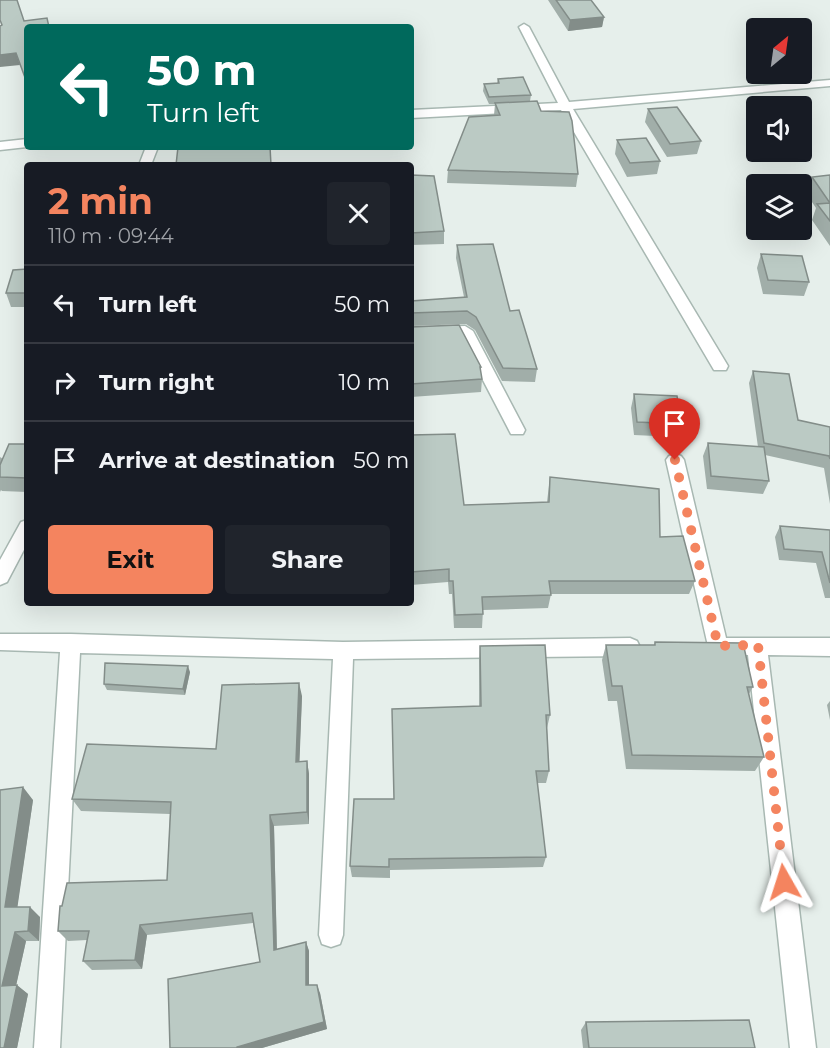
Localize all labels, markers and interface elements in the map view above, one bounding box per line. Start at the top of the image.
north arrow [746,18,812,84]
map controls [746,18,812,240]
text: 50 m [147,44,256,96]
icon: left [48,48,126,126]
text: Turn left [147,96,260,129]
button: sound [746,96,812,162]
button: layers [746,174,812,240]
text: 2 min [48,179,153,223]
button: close [327,182,390,245]
text: 110 m · 09:44 [48,224,174,248]
icon: left [48,288,81,321]
text: Turn left [99,291,197,318]
text: 50 m [334,291,390,318]
icon: right [48,366,81,399]
text: Turn right [99,369,214,396]
text: 10 m [338,369,390,396]
pin [649,398,700,460]
icon: arrive [658,407,691,440]
icon: arrive [48,444,81,477]
text: Arrive at destination [99,447,335,474]
text: 50 m [353,447,409,474]
button: Exit [48,525,213,594]
button: Share [225,525,390,594]
position arrow [752,850,816,914]

